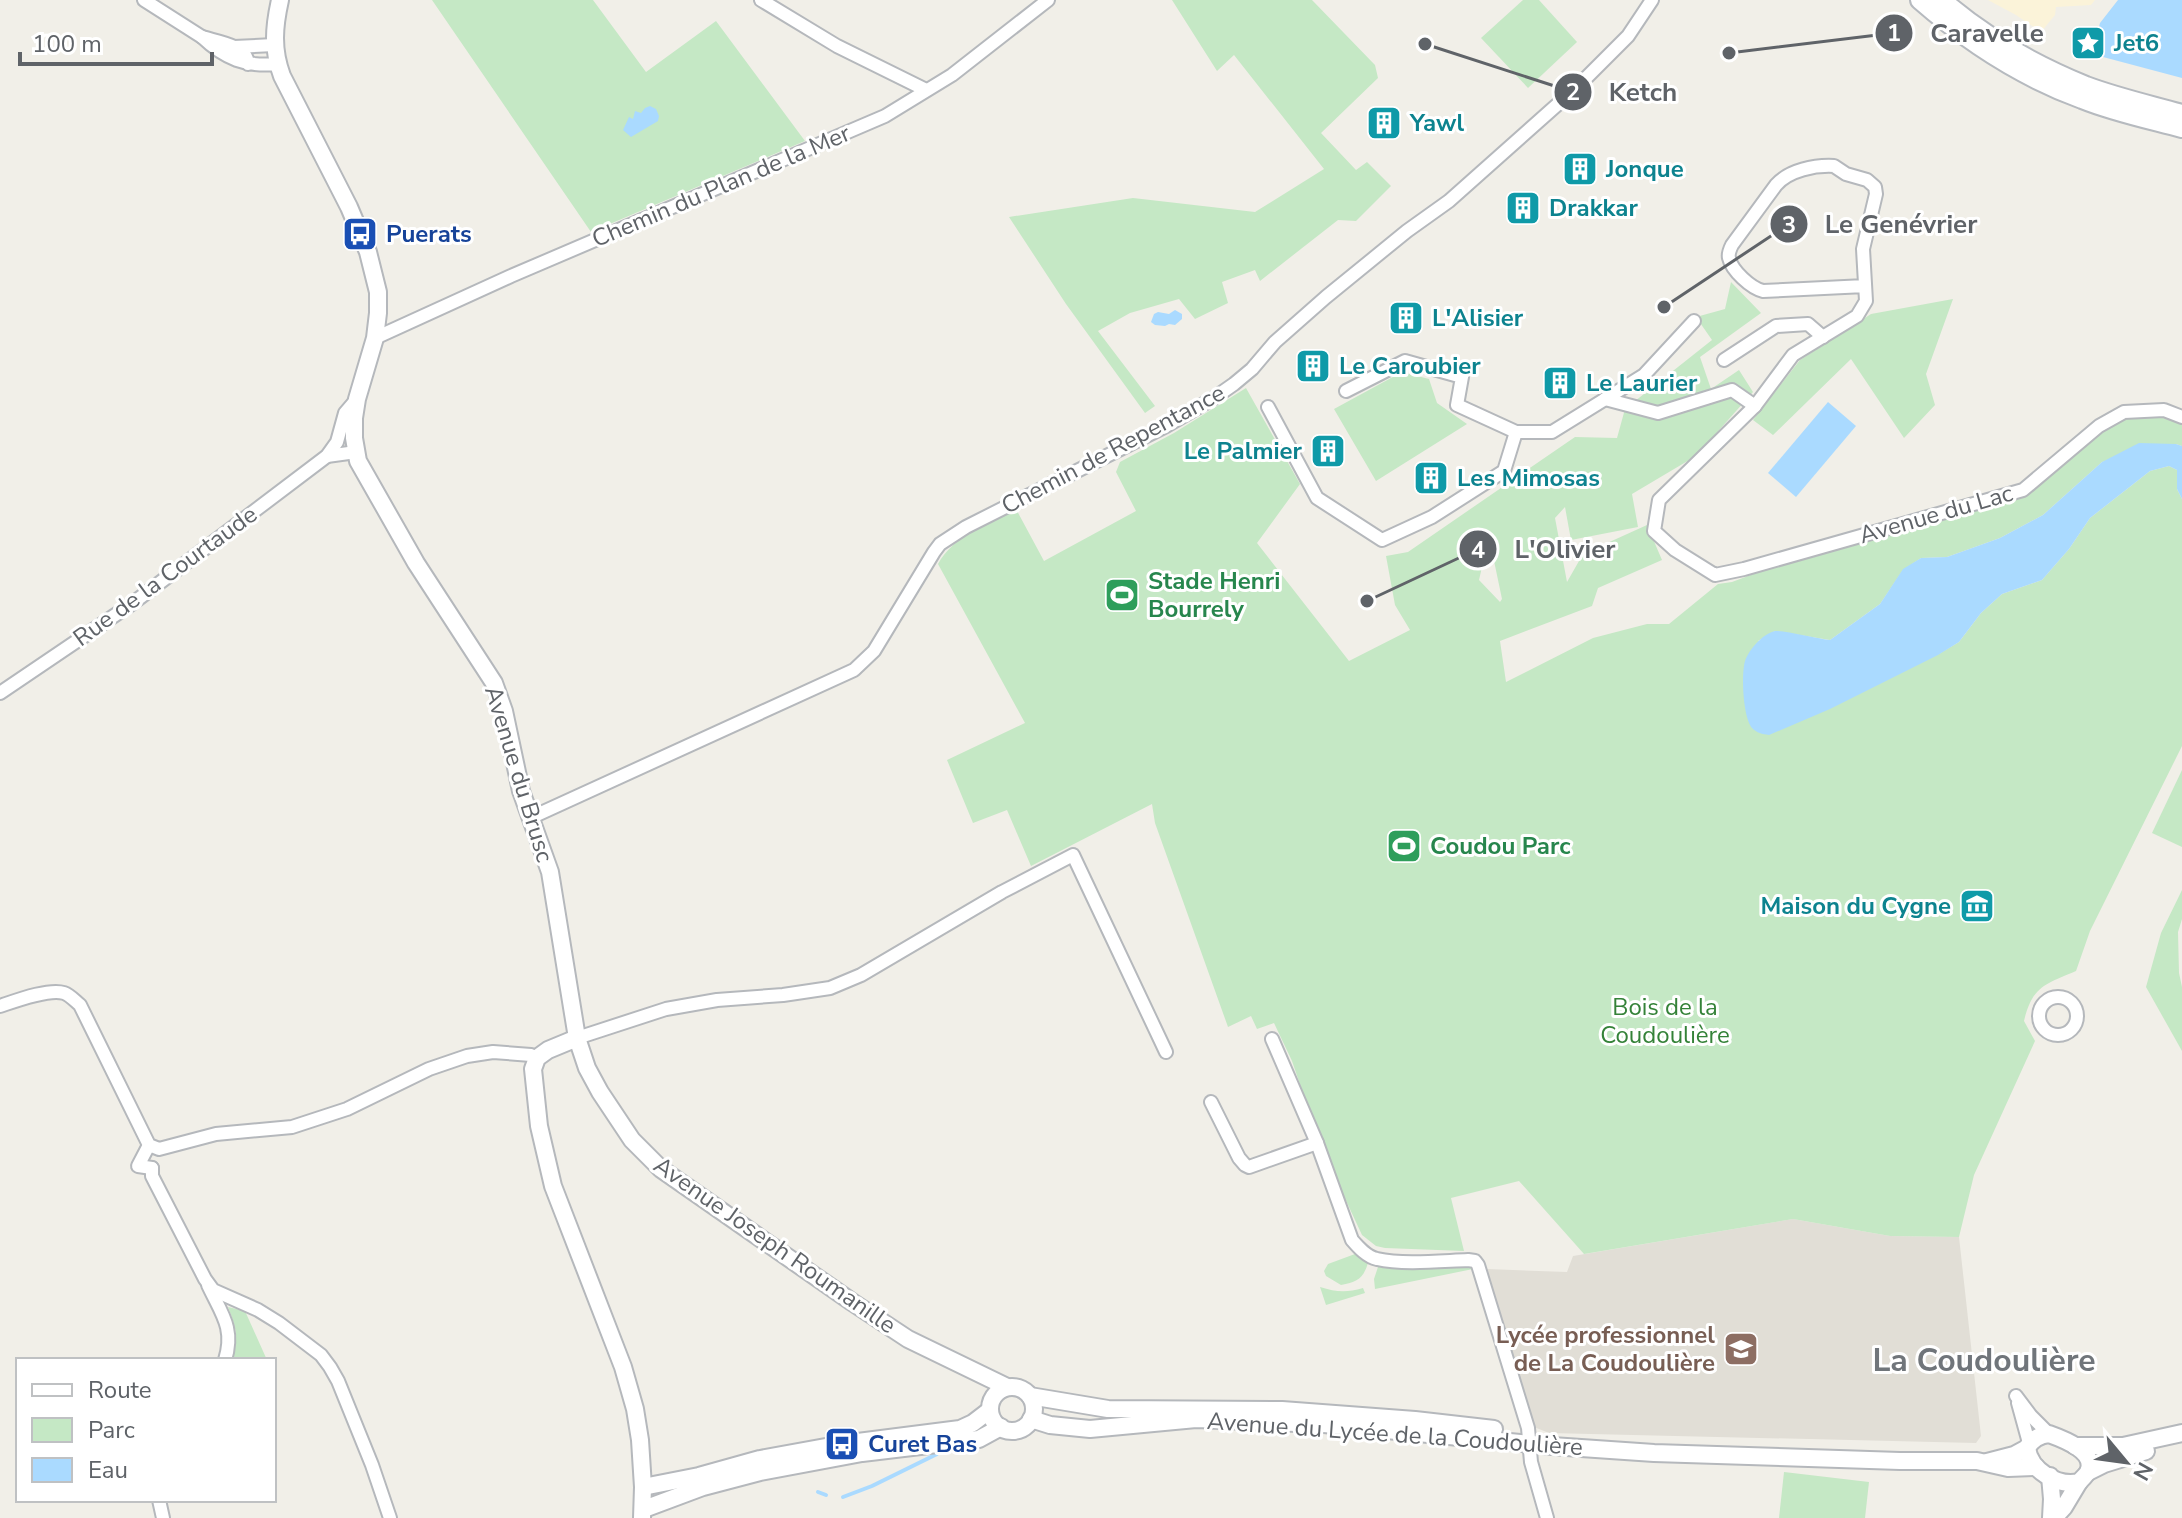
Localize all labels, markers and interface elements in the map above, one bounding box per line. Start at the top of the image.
callout: Caravelle [1874,8,2059,58]
scale bar [20,16,212,66]
text: Caravelle [1930,16,2044,51]
text: 1 [1887,17,1901,49]
place icon: Jet6 [2069,24,2107,62]
place label: Jet6 [2113,27,2159,59]
text: 100 m [32,28,102,60]
callout: Ketch [1553,67,1694,117]
text: Ketch [1609,75,1677,110]
text: 2 [1566,76,1580,108]
building icon: Yawl [1365,104,1403,142]
place label: Yawl [1409,107,1464,139]
street label: Chemin du Plan de la Mer [587,117,855,255]
building icon: Jonque [1561,150,1599,188]
place label: Jonque [1605,153,1684,185]
building icon: Drakkar [1504,189,1542,227]
place label: Drakkar [1549,192,1638,224]
callout: Le Genévrier [1769,199,1993,249]
text: Le Genévrier [1825,207,1978,242]
text: 3 [1782,209,1796,241]
bus stop icon: Puerats [341,215,379,253]
place label: Puerats [386,218,472,250]
building icon: L'Alisier [1387,299,1425,337]
place label: L'Alisier [1432,302,1524,334]
building icon: Le Caroubier [1294,347,1332,385]
place label: Le Caroubier [1339,350,1481,382]
building icon: Le Laurier [1541,364,1579,402]
place label: Le Laurier [1586,367,1698,399]
street label: Chemin de Repentance [996,376,1230,522]
building icon: Le Palmier [1309,432,1347,470]
place label: Le Palmier [1184,435,1303,467]
building icon: Les Mimosas [1412,459,1450,497]
place label: Les Mimosas [1457,462,1600,494]
street label: Avenue du Lac [1855,477,2017,551]
street label: Rue de la Courtaude [67,498,263,654]
callout: L'Olivier [1458,524,1631,574]
text: L'Olivier [1515,532,1616,567]
text: 4 [1471,534,1485,566]
place label: Stade Henri Bourrely [1148,565,1280,625]
sports icon: Stade Henri Bourrely [1103,576,1141,614]
street label: Avenue du Brusc [477,682,561,866]
sports icon: Coudou Parc [1385,827,1423,865]
place label: Coudou Parc [1430,830,1571,862]
museum icon: Maison du Cygne [1958,887,1996,925]
place label: Maison du Cygne [1760,890,1951,922]
park label: Bois de la Coudoulière [1600,991,1730,1051]
street label: Avenue Joseph Roumanille [647,1149,903,1341]
place label: Lycée professionnel de La Coudoulière [1496,1319,1715,1379]
school or university icon: Lycée professionnel de La Coudoulière [1722,1330,1760,1368]
district label: La Coudoulière [1872,1339,2096,1382]
legend [16,1358,276,1502]
text: Route [88,1374,152,1406]
street label: Avenue du Lycée de la Coudoulière [1206,1405,1584,1463]
text: Parc [88,1414,135,1446]
north arrow [2086,1422,2166,1502]
bus stop icon: Curet Bas [823,1425,861,1463]
place label: Curet Bas [868,1428,977,1460]
text: Eau [88,1454,128,1486]
text: N [2126,1457,2160,1486]

